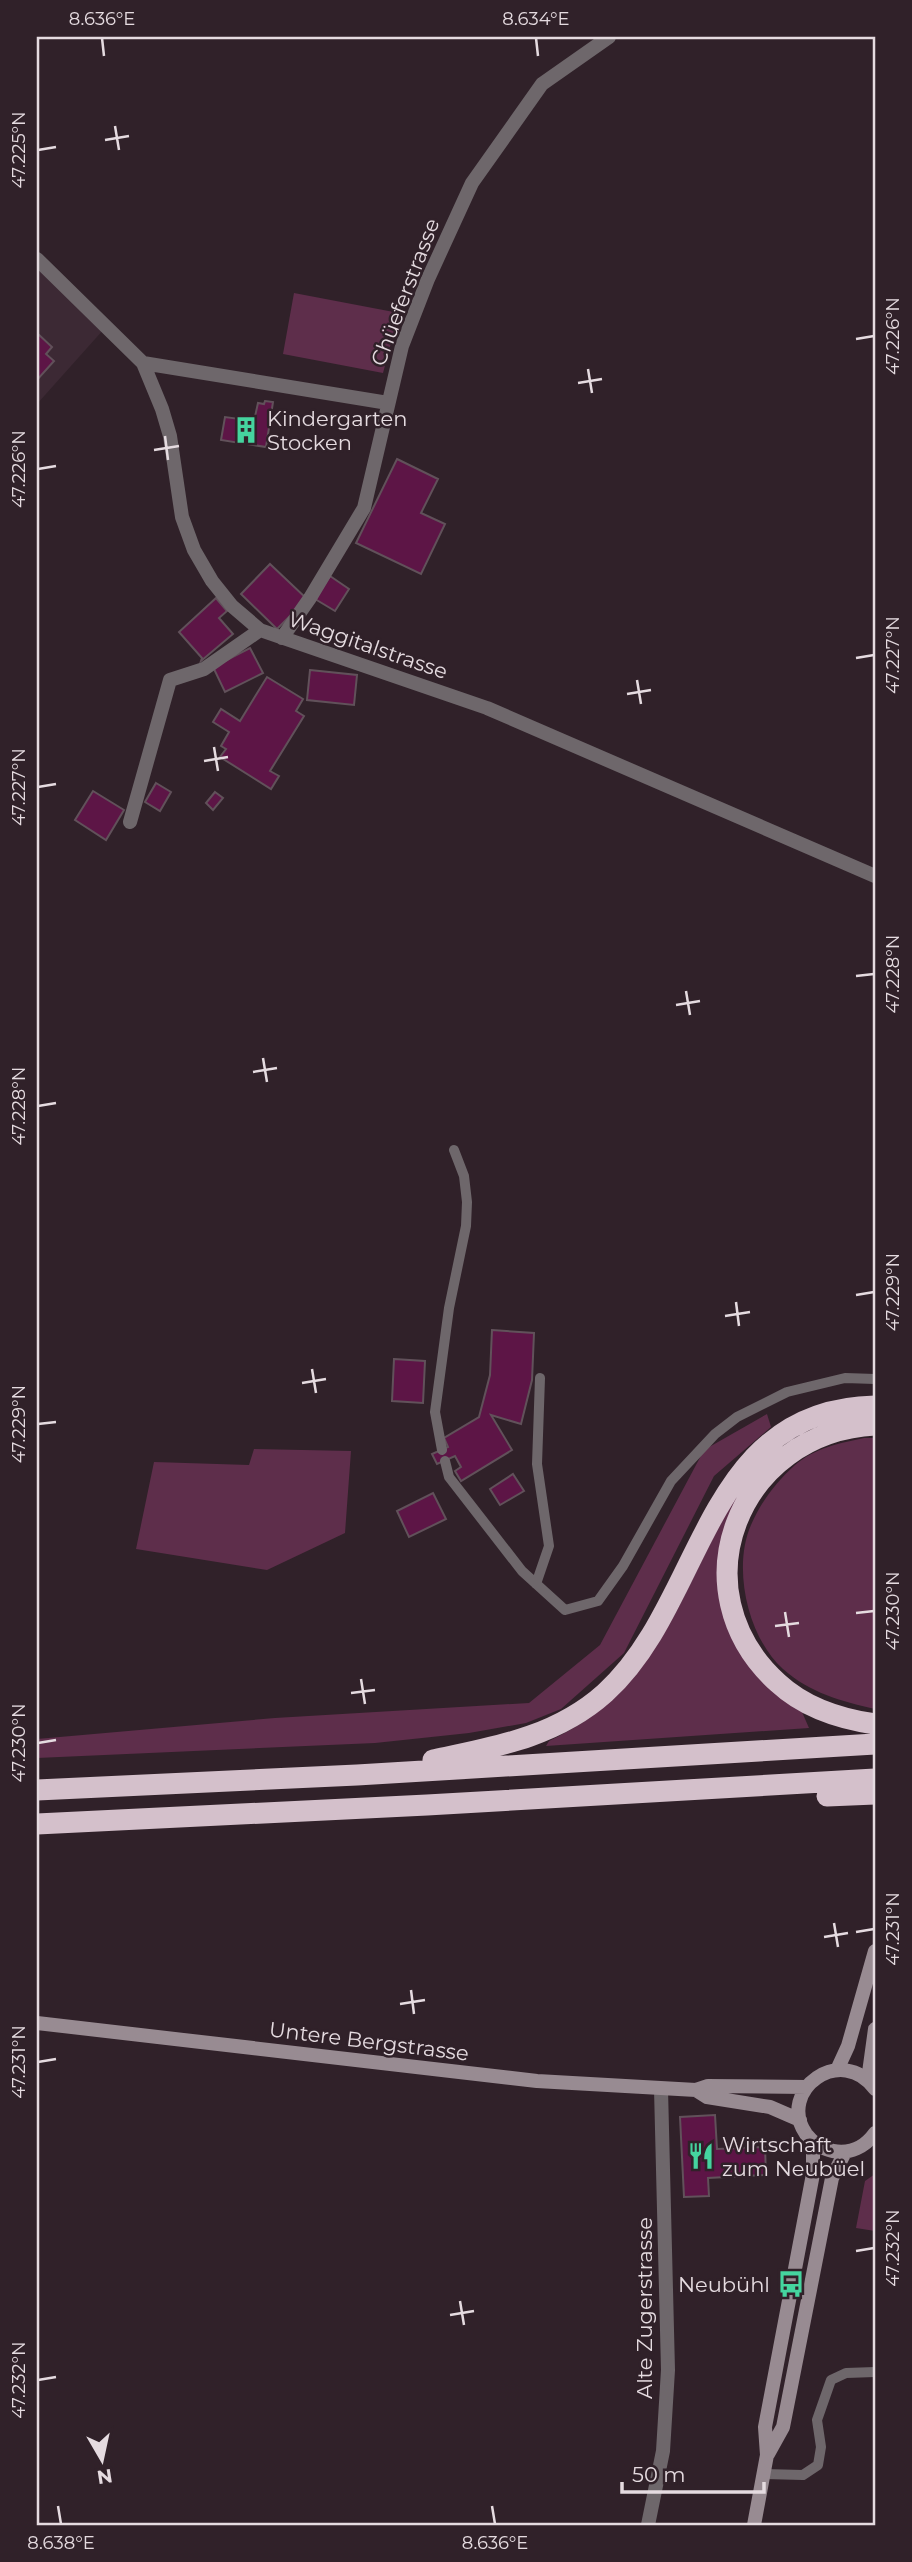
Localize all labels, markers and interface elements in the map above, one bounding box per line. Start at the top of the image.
text: 8.636°E [69,8,135,30]
text: 8.634°E [502,8,570,30]
text: 47.225°N [8,111,30,189]
street label: Chüeferstrasse [365,215,445,369]
text: 47.226°N [882,297,904,375]
place label: Kindergarten Stocken [267,406,407,455]
building icon: Kindergarten Stocken [231,415,261,445]
text: 47.226°N [8,430,30,508]
street label: Waggitalstrasse [285,606,451,684]
text: 47.227°N [882,616,904,694]
text: 47.227°N [8,748,30,826]
text: 47.228°N [882,935,904,1013]
text: 47.228°N [8,1067,30,1145]
text: 47.229°N [882,1253,904,1331]
text: 47.229°N [8,1385,30,1463]
text: 47.230°N [882,1571,904,1651]
text: 47.230°N [8,1703,30,1783]
text: 47.231°N [882,1892,904,1966]
street label: Untere Bergstrasse [268,2016,470,2066]
text: 47.231°N [8,2025,30,2099]
place label: Wirtschaft zum Neubüel [722,2132,865,2181]
restaurant icon: Wirtschaft zum Neubüel [686,2141,716,2171]
text: 47.232°N [882,2209,904,2287]
street label: Alte Zugerstrasse [632,2217,657,2399]
bus stop icon: Neubühl [776,2269,806,2299]
place label: Neubühl [678,2272,770,2297]
text: 47.232°N [8,2341,30,2419]
north arrow [66,2426,136,2496]
scale bar [622,2450,763,2494]
text: 50 m [632,2462,686,2487]
text: N [95,2464,114,2489]
text: 8.638°E [27,2532,95,2554]
text: 8.636°E [462,2532,528,2554]

